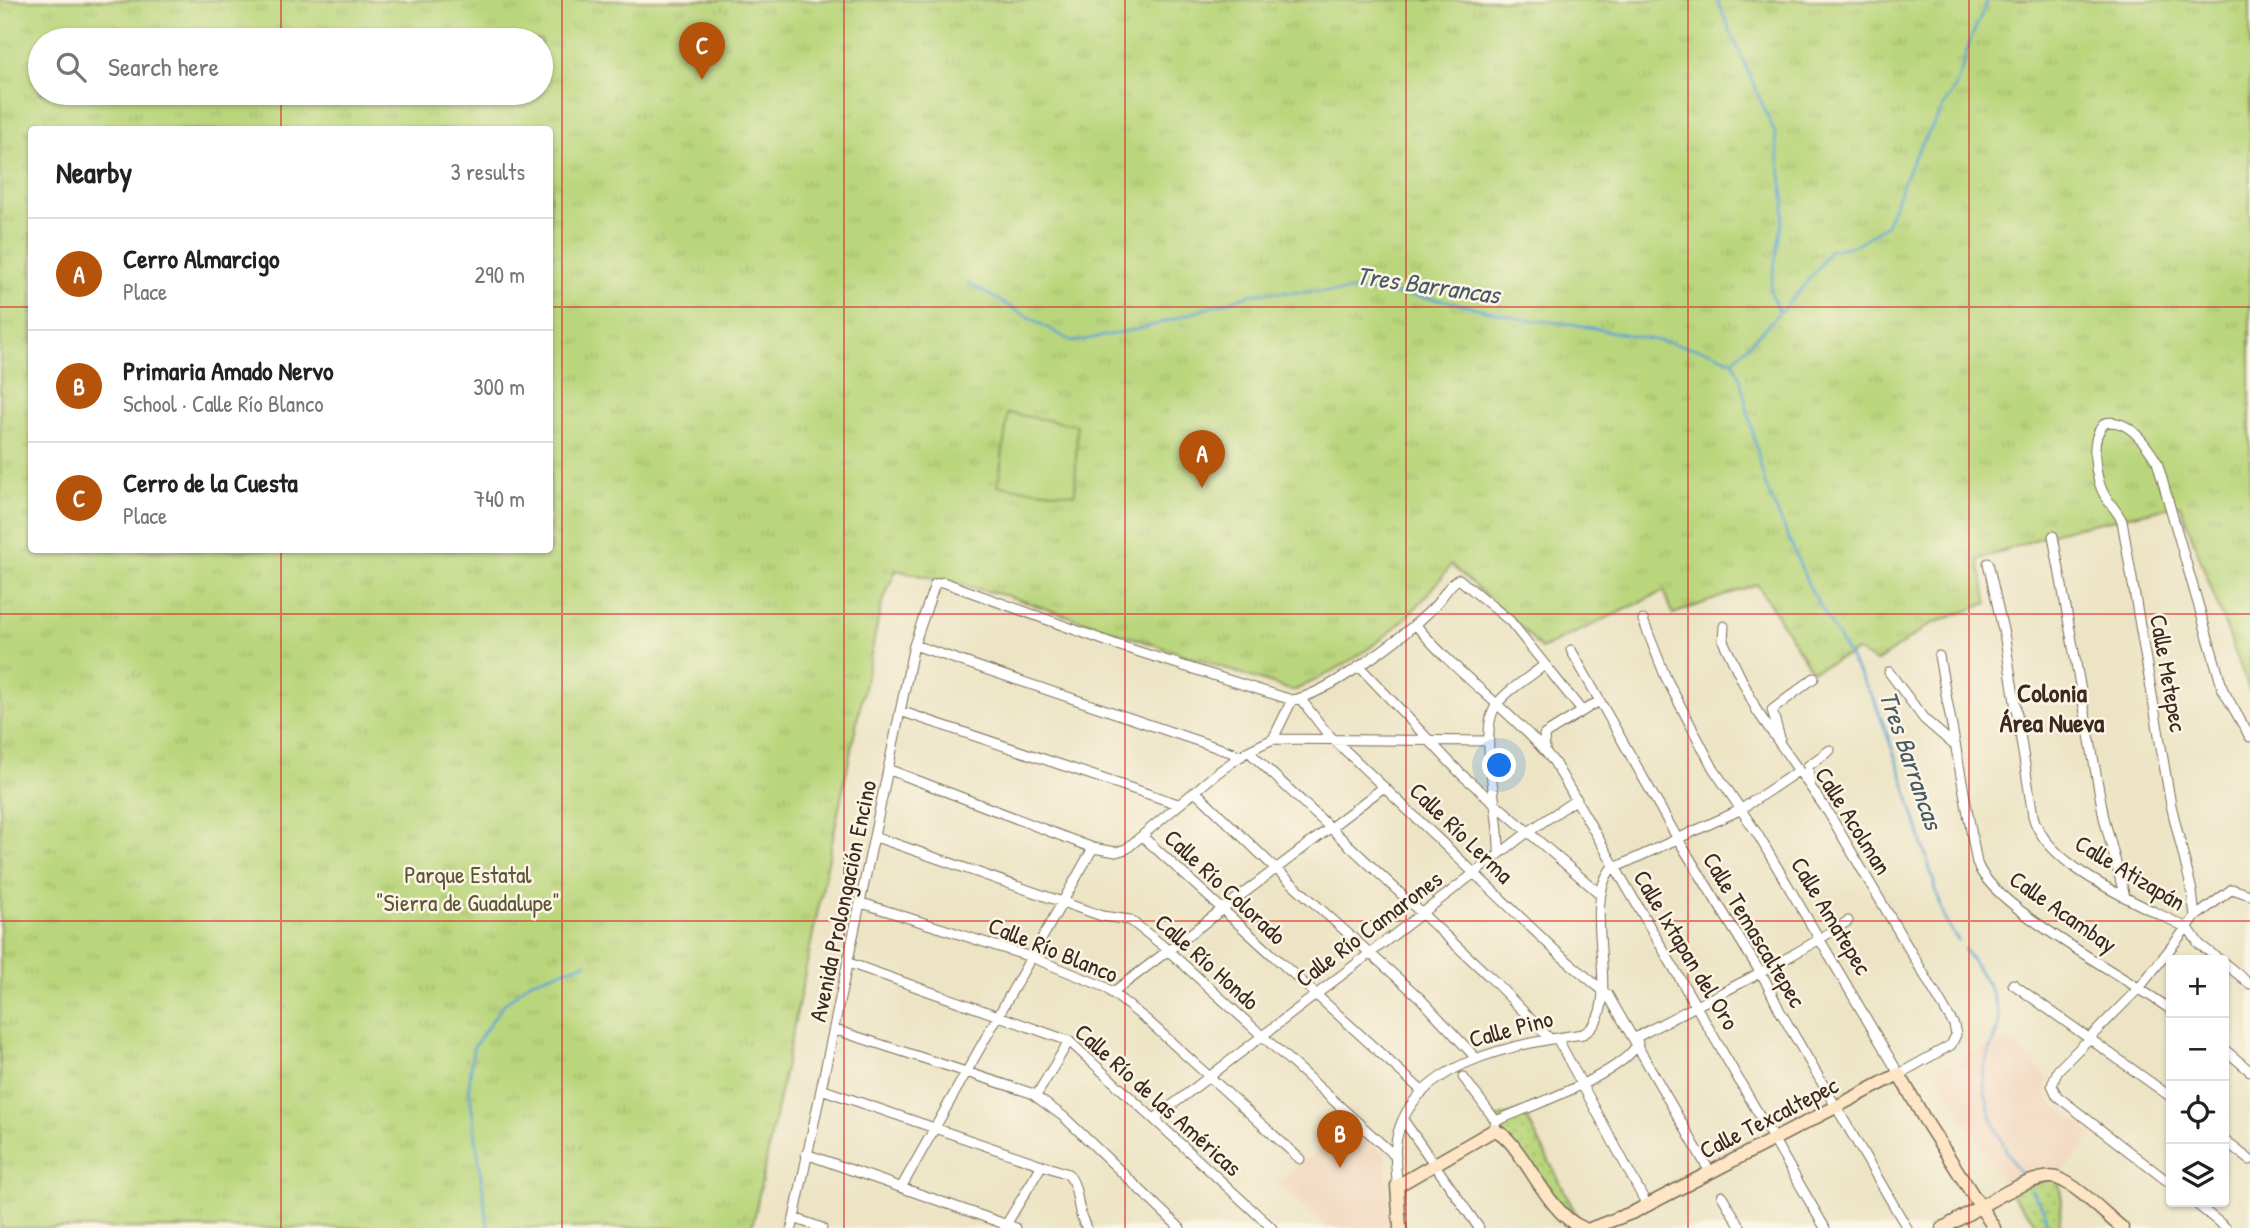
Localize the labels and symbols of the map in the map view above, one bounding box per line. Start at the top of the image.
pin: C [679,22,725,80]
water label: Tres Barrancas [1354,257,1504,312]
pin: A [1179,430,1225,488]
street label: Calle Metepec [2143,612,2195,735]
district label: Colonia Área Nueva [2000,675,2105,740]
water label: Tres Barrancas [1871,686,1952,836]
your location [1482,748,1516,782]
street label: Calle Acolman [1808,760,1900,881]
street label: Calle Río Lerma [1403,775,1521,890]
street label: Avenida Prolongación Encino [801,777,883,1025]
street label: Calle Río Colorado [1158,821,1294,951]
street label: Calle Atizapán [2069,827,2192,918]
street label: Calle Temascaltepec [1696,846,1814,1014]
street label: Calle Amatepec [1784,851,1880,981]
park label: Parque Estatal "Sierra de Guadalupe" [376,858,560,918]
street label: Calle Río Camarones [1288,862,1448,994]
street label: Calle Acambay [2004,862,2124,960]
street label: Calle Ixtapan del Oro [1626,864,1747,1036]
street label: Calle Río Hondo [1149,906,1267,1017]
street label: Calle Río Blanco [984,909,1123,990]
street label: Calle Pino [1465,1001,1556,1055]
street label: Calle Río de las Américas [1068,1016,1249,1183]
street label: Calle Texcaltepec [1694,1068,1844,1166]
pin: B [1317,1110,1363,1168]

